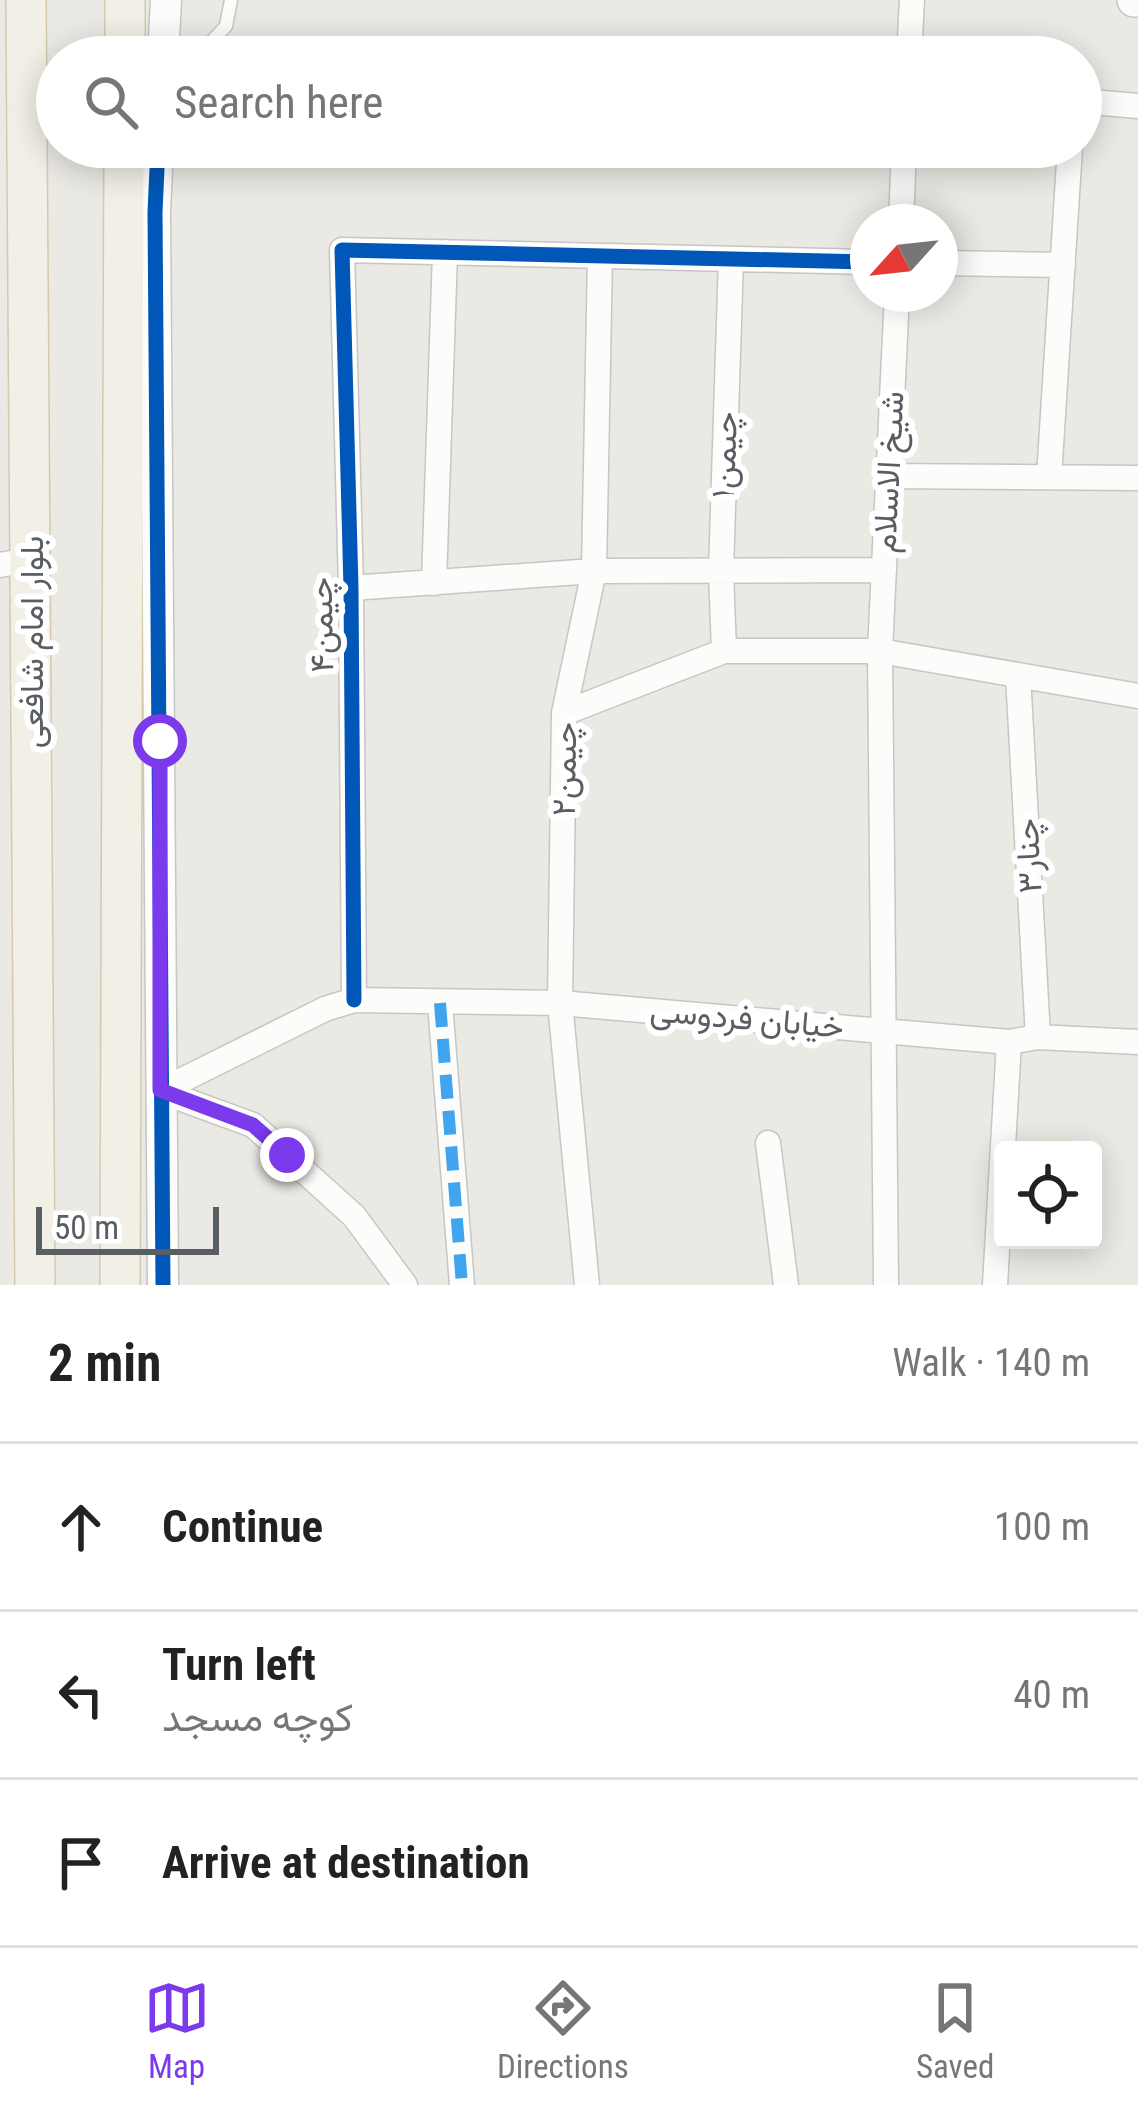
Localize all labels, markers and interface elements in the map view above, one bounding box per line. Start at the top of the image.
search box [36,36,1102,168]
icon: search [78,69,144,135]
text: Search here [174,76,383,129]
north arrow [850,204,958,312]
street label: شیخ الاسلام [864,390,915,554]
street label: چیمن۱ [703,411,748,499]
street label: بلوار امام شافعی [12,536,53,748]
street label: چیمن۴ [301,577,344,673]
route start [133,714,187,768]
street label: چیمن۲ [544,722,587,816]
street label: چنار۳ [1007,817,1052,894]
street label: خیابان فردوسی [649,990,845,1047]
route end [260,1128,314,1182]
map controls [994,1141,1102,1249]
button: locate [994,1141,1102,1249]
scale bar [36,1201,219,1254]
text: 50 m [54,1208,119,1247]
text: 2 min [48,1334,161,1393]
text: Walk · 140 m [892,1340,1090,1386]
icon: ahead [48,1494,114,1560]
text: Continue [162,1500,323,1553]
text: 100 m [994,1504,1090,1550]
text: Turn left [162,1638,316,1691]
icon: left [48,1662,114,1728]
text: 40 m [1013,1672,1090,1718]
text: کوچه مسجد [162,1695,353,1741]
icon: arrive [48,1830,114,1896]
text: Arrive at destination [162,1836,530,1889]
tab: Map [144,1975,210,2086]
tab: Directions [497,1975,629,2086]
tab: Saved [916,1975,994,2086]

